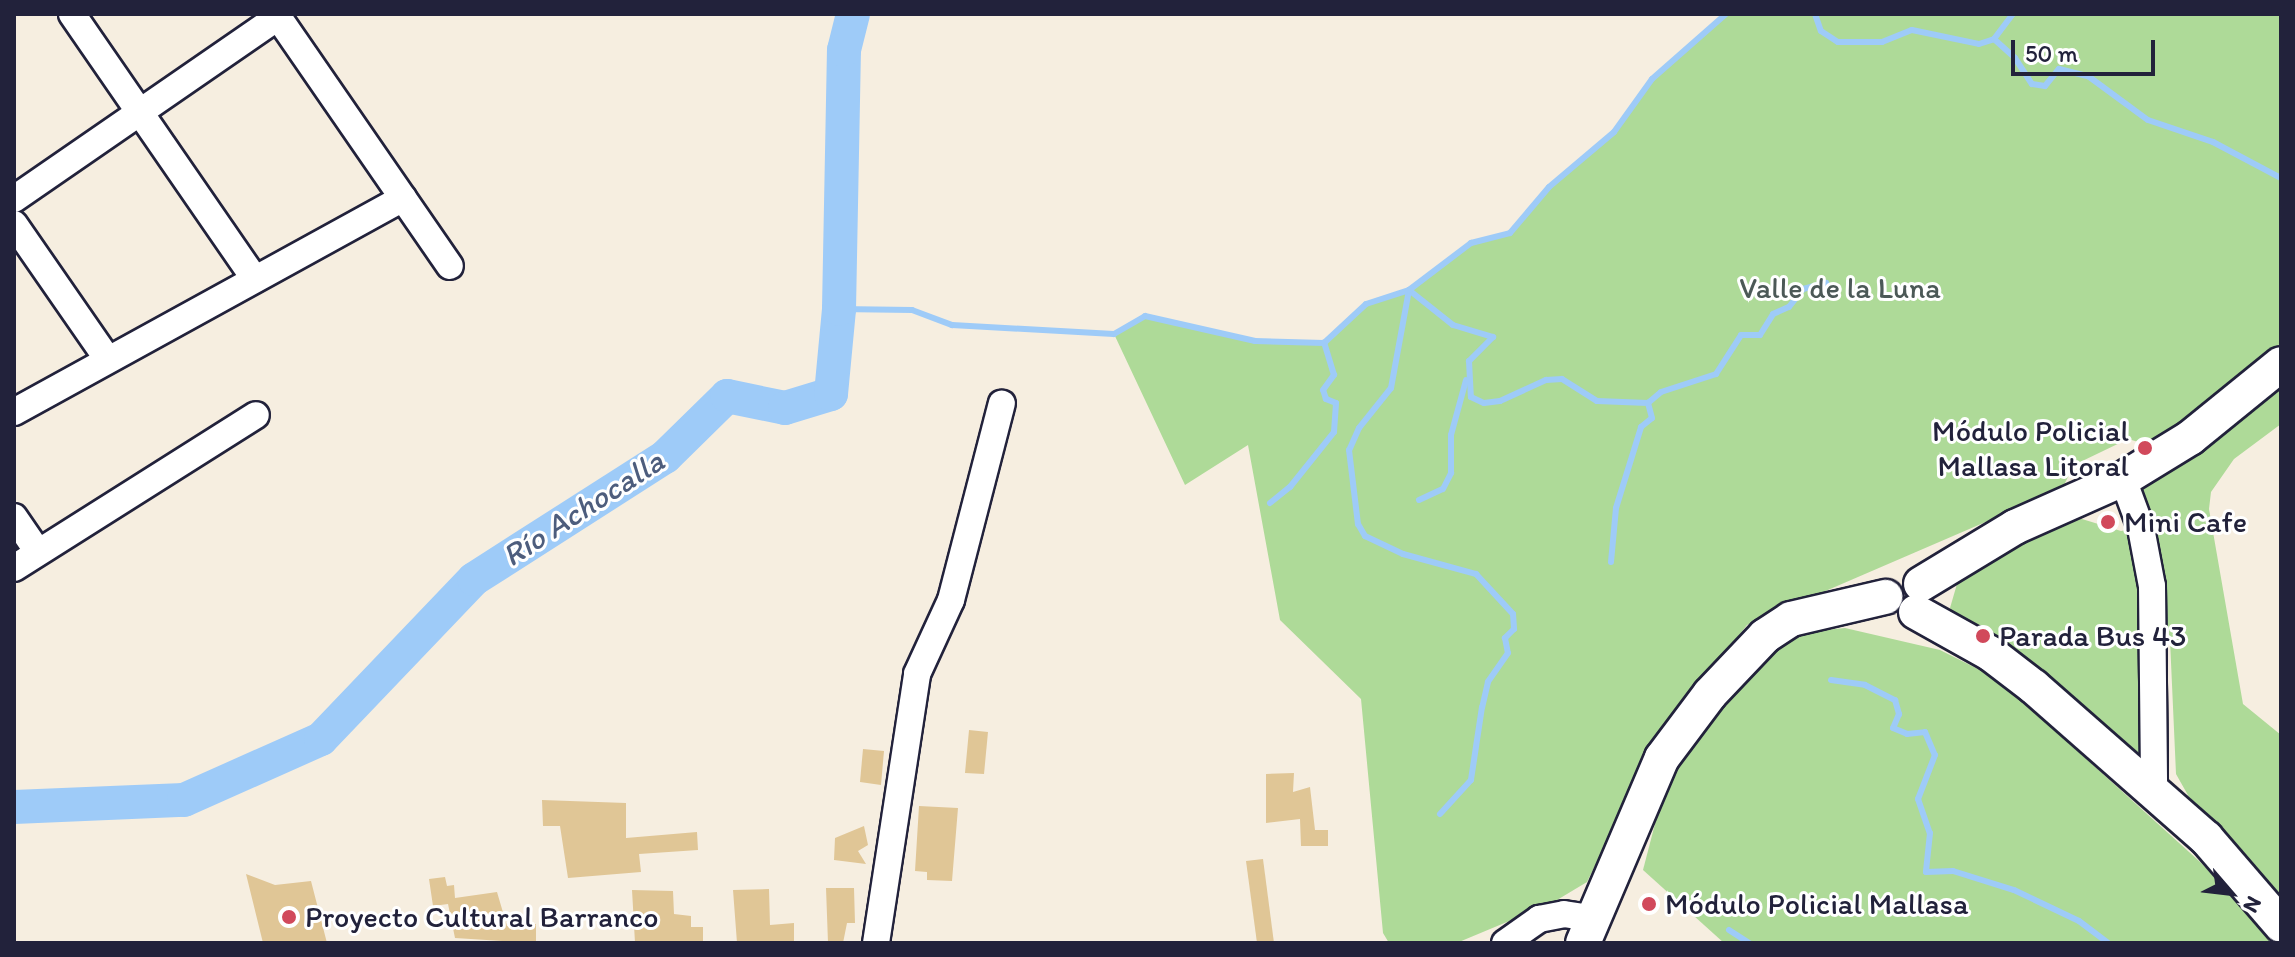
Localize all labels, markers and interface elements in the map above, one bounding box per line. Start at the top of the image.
scale bar [2015,24,2159,74]
text: 50 m [2025,39,2078,68]
park label: Valle de la Luna [1739,270,1941,306]
place label: Módulo Policial Mallasa Litoral [1933,413,2129,484]
marker: Módulo Policial Mallasa Litoral [2136,439,2154,457]
water label: Río Achocalla [495,442,671,574]
place label: Mini Cafe [2124,504,2247,540]
marker: Mini Cafe [2099,513,2117,531]
place label: Parada Bus 43 [1999,618,2186,654]
marker: Parada Bus 43 [1974,627,1992,645]
north arrow [2191,853,2271,933]
place label: Módulo Policial Mallasa [1665,886,1967,922]
text: N [2237,892,2268,917]
marker: Módulo Policial Mallasa [1640,895,1658,913]
place label: Proyecto Cultural Barranco [305,899,659,935]
marker: Proyecto Cultural Barranco [280,908,298,926]

